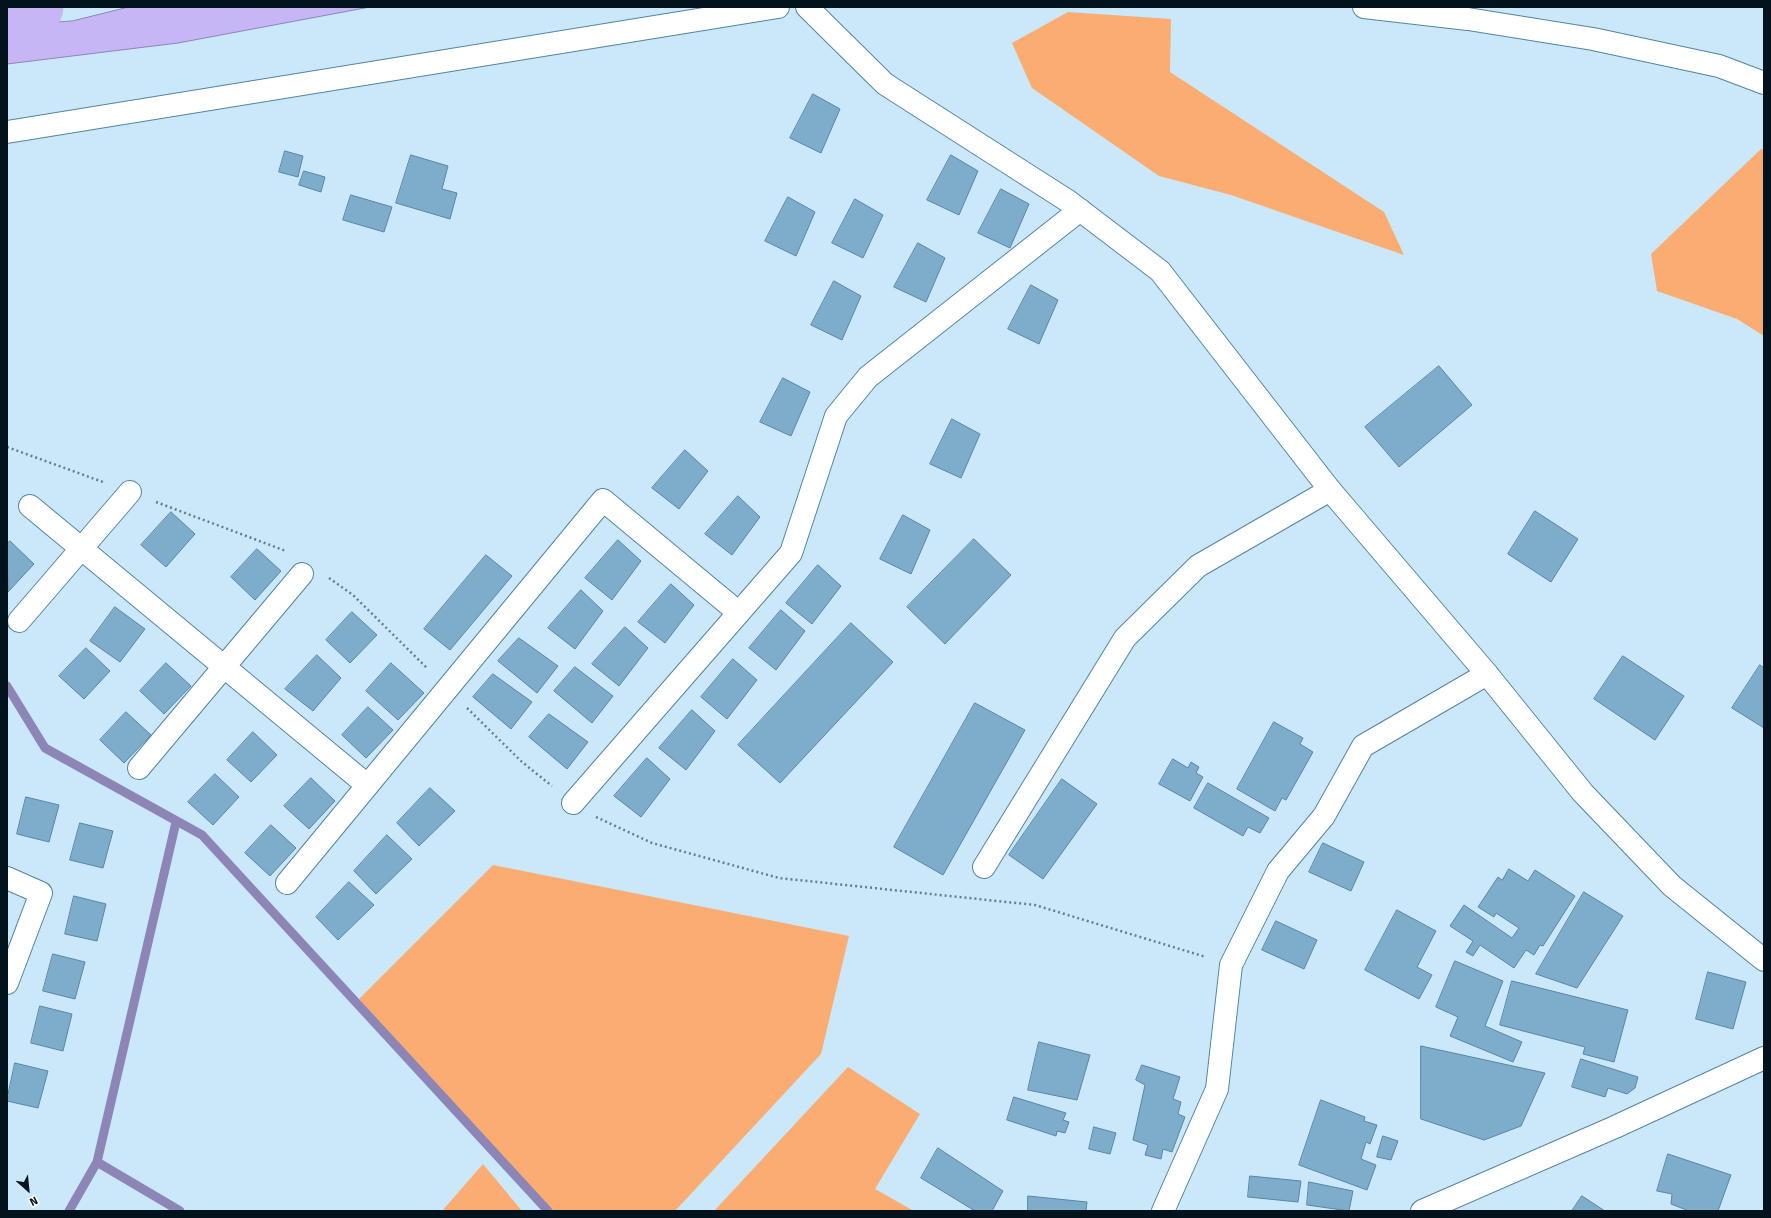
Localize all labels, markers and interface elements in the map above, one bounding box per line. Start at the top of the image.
north arrow [8,1170,48,1210]
text: N [27,1194,40,1209]

